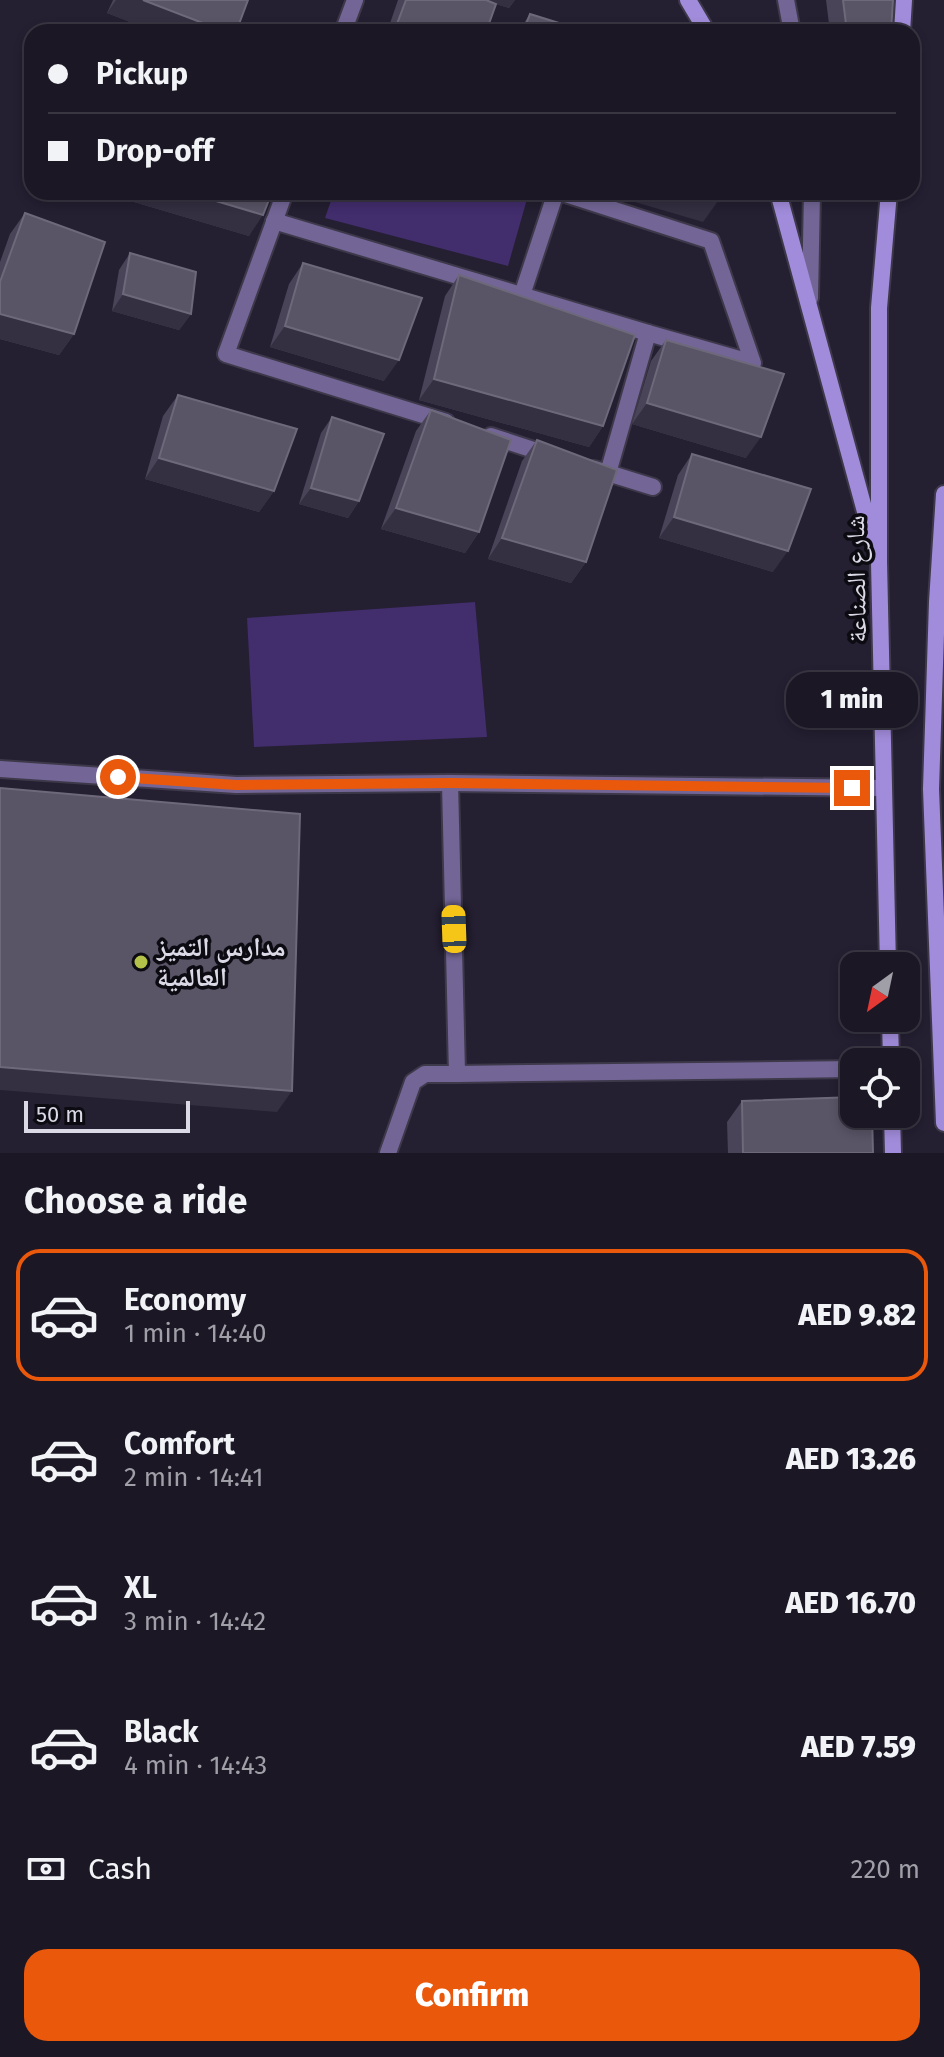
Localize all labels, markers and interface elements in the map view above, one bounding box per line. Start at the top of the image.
text: Pickup [96,56,188,92]
text: Drop-off [96,133,213,169]
street label: شارع الصناعة [840,515,873,643]
callout: 1 min [786,672,918,728]
text: 1 min [821,684,883,715]
route start [100,759,136,795]
route end [834,770,870,806]
car [441,905,467,953]
place label: مدارس التميز العالمية [156,932,286,993]
north arrow [840,952,920,1032]
map controls [840,952,920,1128]
marker: مدارس التميز العالمية [132,953,150,971]
button: locate [840,1048,920,1128]
scale bar [24,1097,190,1133]
text: 50 m [36,1101,84,1128]
text: Choose a ride [24,1179,247,1223]
icon: car [28,1279,100,1351]
text: Economy [124,1282,246,1318]
text: AED 9.82 [799,1297,916,1333]
text: 1 min · 14:40 [124,1318,267,1349]
icon: car [28,1423,100,1495]
text: Comfort [124,1426,235,1462]
text: AED 13.26 [786,1441,916,1477]
text: 2 min · 14:41 [124,1462,263,1493]
icon: car [28,1567,100,1639]
text: XL [124,1570,157,1606]
text: AED 16.70 [786,1585,916,1621]
text: 3 min · 14:42 [124,1606,266,1637]
icon: car [28,1711,100,1783]
text: Black [124,1714,199,1750]
text: AED 7.59 [801,1729,916,1765]
text: 4 min · 14:43 [124,1750,267,1781]
icon: cash [24,1847,68,1891]
text: Cash [88,1851,152,1887]
text: 220 m [851,1854,920,1885]
button: Confirm [24,1949,920,2041]

